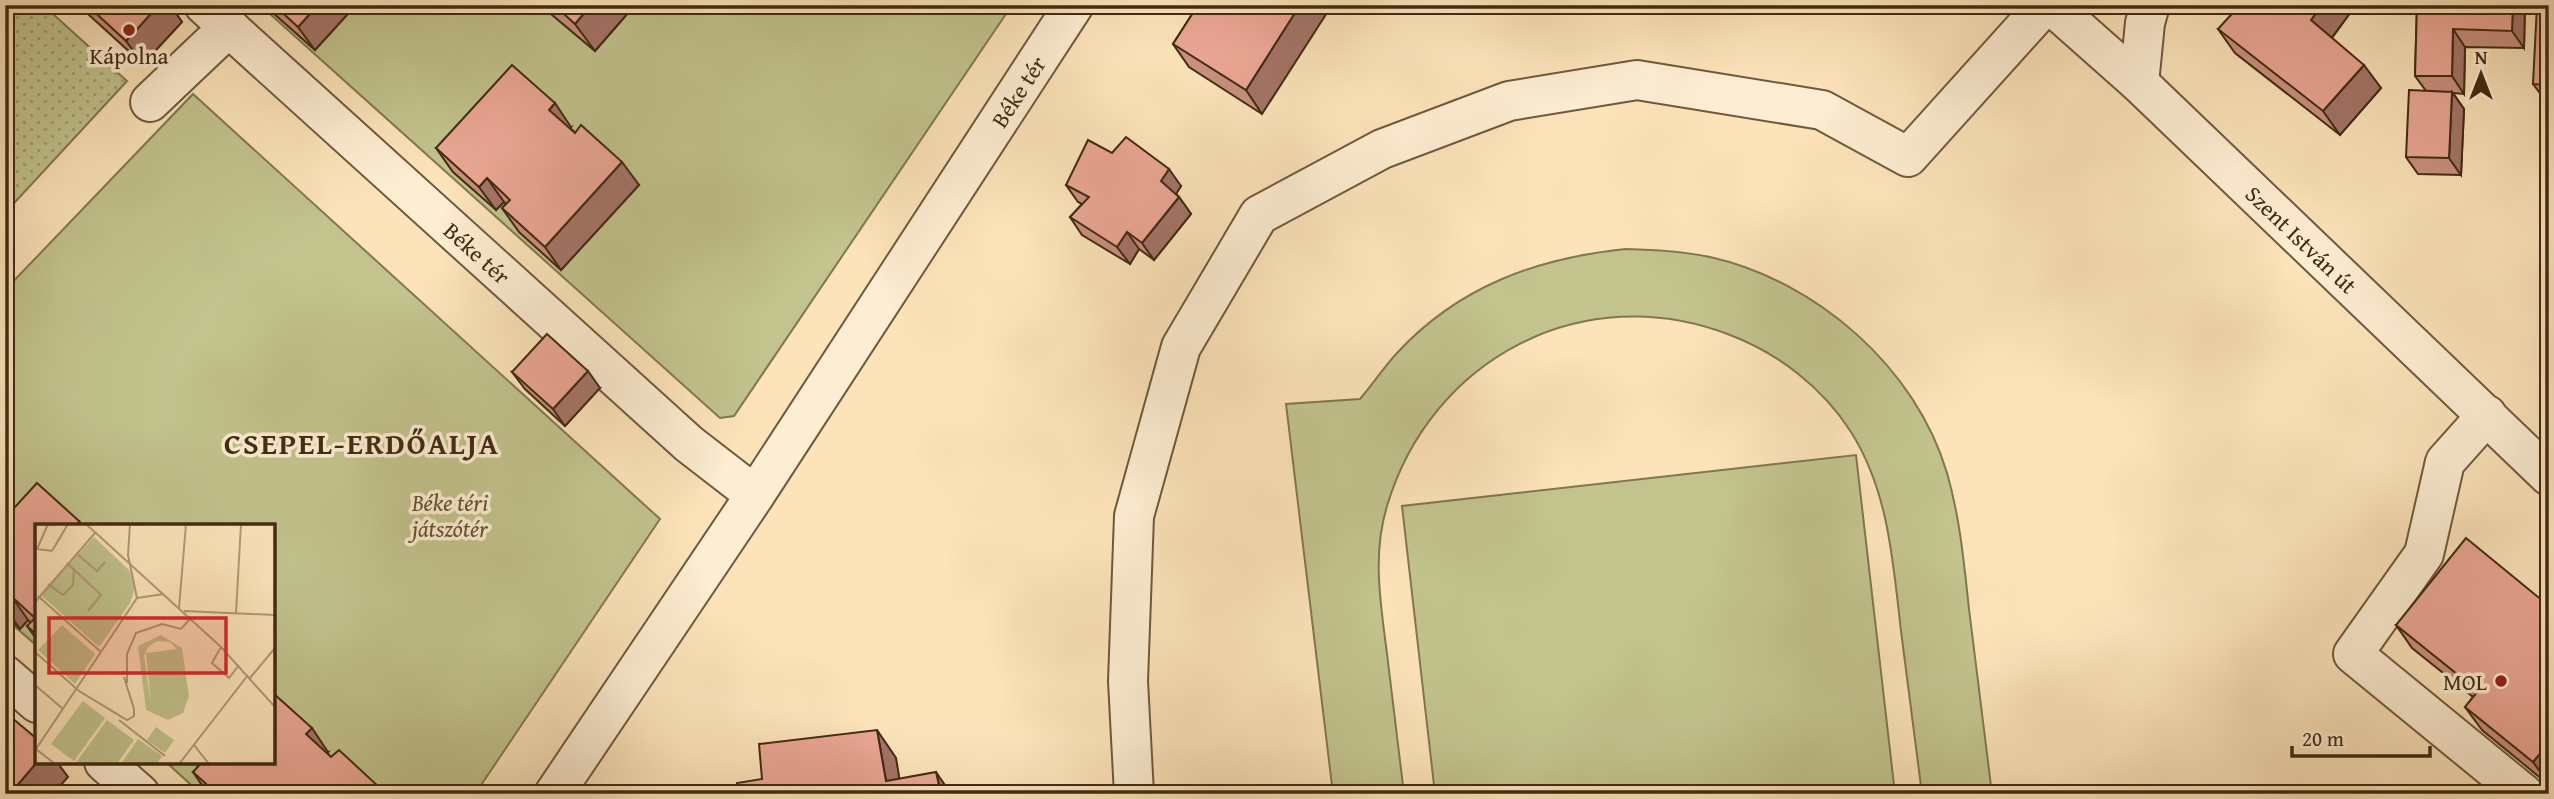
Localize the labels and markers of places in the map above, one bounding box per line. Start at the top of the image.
marker: Kápolna [121,22,137,38]
place label: Kápolna [90,39,169,72]
place label: MOL [2443,665,2487,698]
marker: MOL [2493,673,2509,689]

